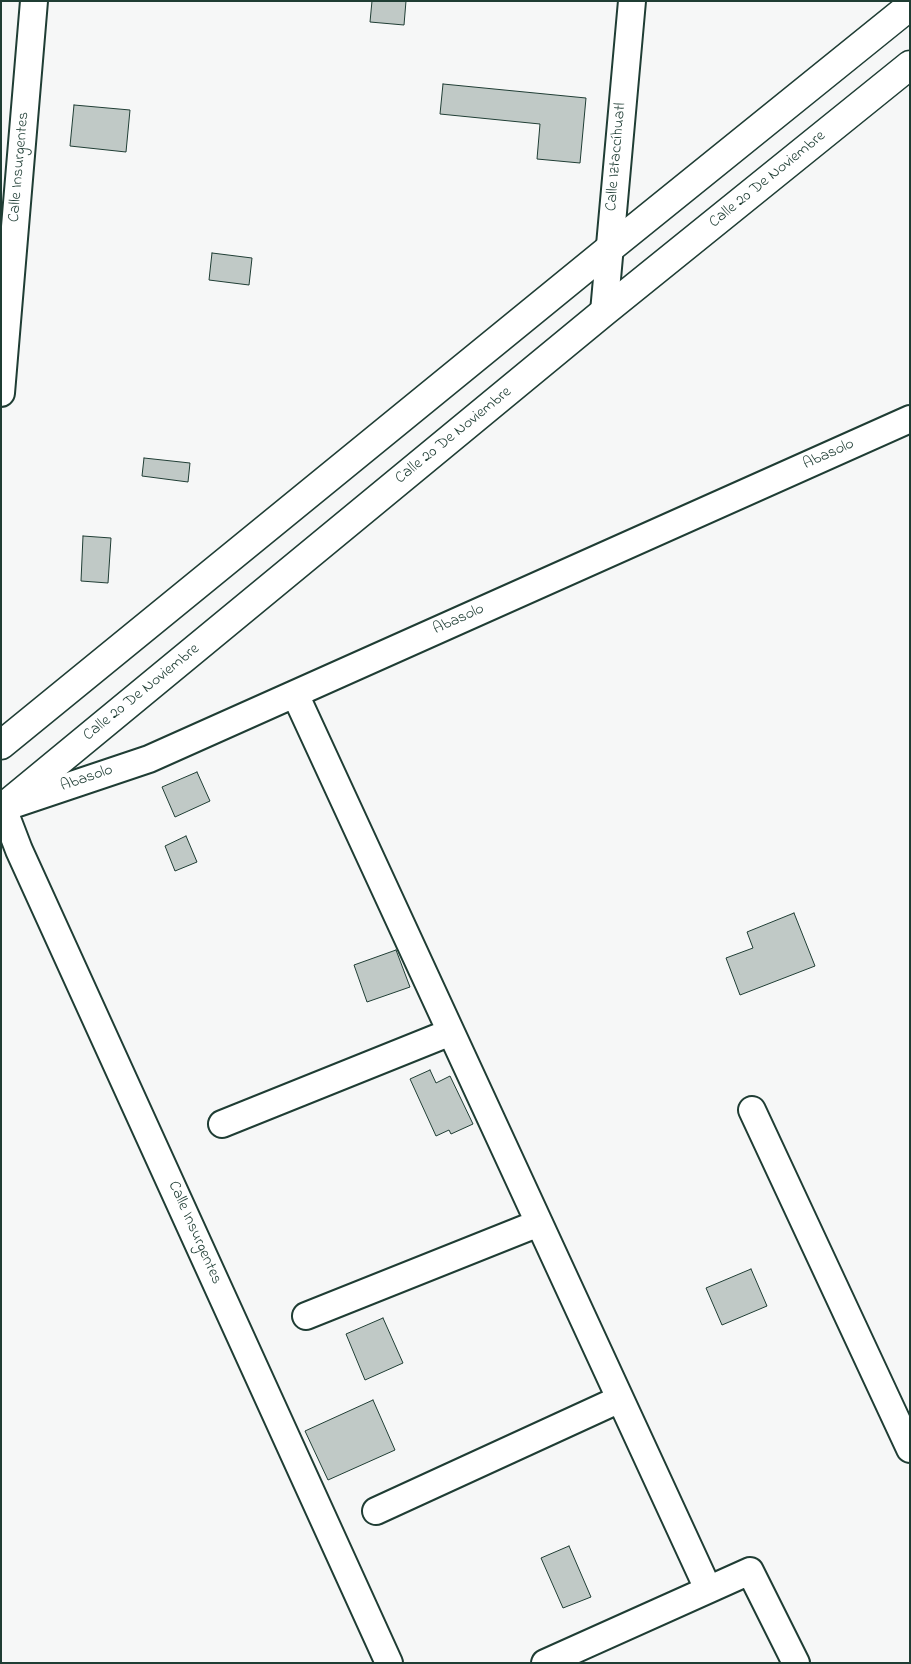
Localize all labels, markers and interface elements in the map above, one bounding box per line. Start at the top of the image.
street label: Calle Iztaccíhuatl [603,102,631,212]
street label: Calle Insurgentes [6,111,34,223]
street label: Calle 20 De Noviembre [706,127,830,233]
street label: Calle 20 De Noviembre [392,383,516,489]
street label: Abasolo [800,435,858,475]
street label: Abasolo [430,600,488,640]
street label: Calle 20 De Noviembre [80,640,204,746]
street label: Abasolo [58,761,116,797]
street label: Calle Insurgentes [163,1178,225,1288]

